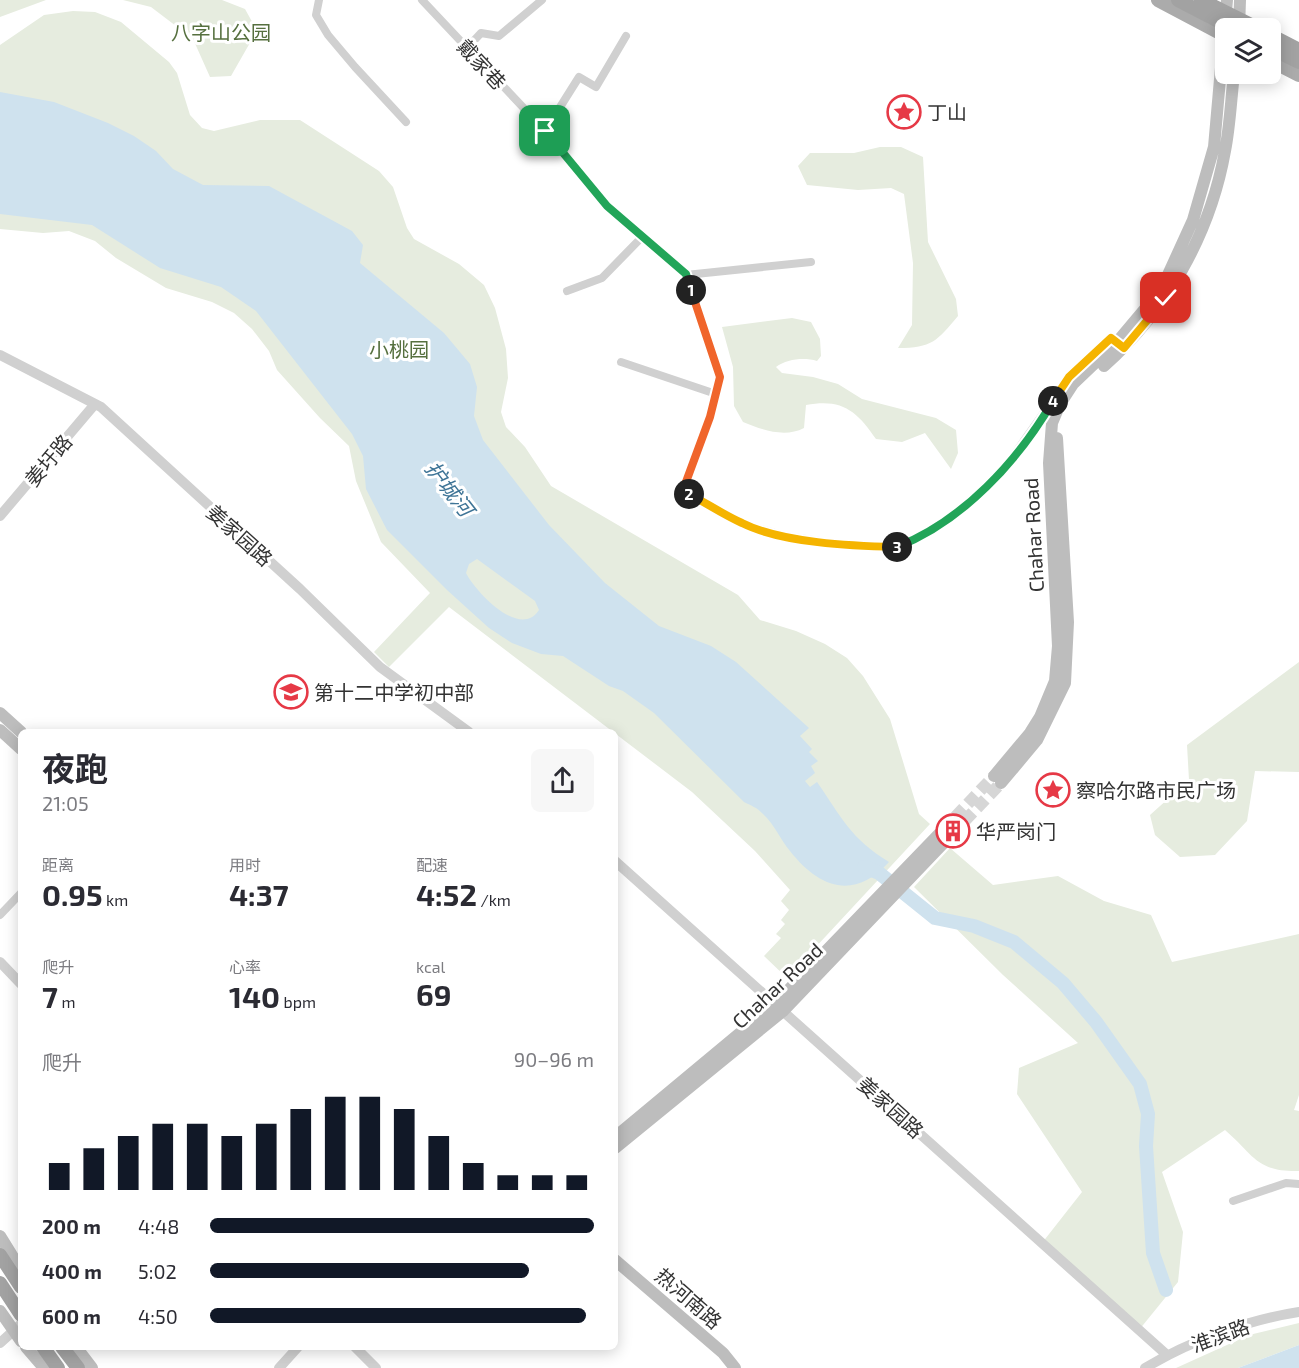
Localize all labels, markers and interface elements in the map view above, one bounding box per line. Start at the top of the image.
map controls [1215,18,1281,84]
button: layers [1215,18,1281,84]
park label: 八字山公园 [171,20,271,44]
street label: 戴家巷 [453,34,511,94]
place icon: 丁山 [886,94,922,130]
place label: 丁山 [927,100,967,124]
pin [519,105,570,156]
icon: arrive [528,114,561,147]
pin [1140,272,1191,323]
pin: 1 [676,275,706,305]
text: 1 [688,280,694,299]
icon: check [1149,281,1182,314]
park label: 小桃园 [369,337,429,361]
pin: 4 [1038,386,1068,416]
text: 4 [1048,391,1058,410]
street label: 姜圩路 [20,429,76,491]
water label: 护城河 [421,455,482,524]
street label: Chahar Road [1018,477,1048,593]
pin: 2 [674,479,704,509]
text: 2 [684,484,694,503]
street label: 姜家园路 [202,499,278,571]
pin: 3 [882,532,912,562]
text: 3 [892,537,902,556]
school or university icon: 第十二中学初中部 [273,674,309,710]
place label: 第十二中学初中部 [314,680,474,704]
text: 夜跑 [42,748,108,788]
button: share [531,749,594,812]
place icon: 察哈尔路市民广场 [1035,772,1071,808]
place label: 察哈尔路市民广场 [1076,778,1236,802]
text: 21:05 [42,791,89,815]
building icon: 华严岗门 [935,813,971,849]
place label: 华严岗门 [976,819,1056,843]
text: 距离 [42,855,74,874]
text: 用时 [229,855,261,874]
text: 配速 [416,855,448,874]
text: 0.95 [42,876,103,912]
text: 4:37 [229,876,289,912]
text: 4:52 [416,876,477,912]
text: km [103,890,128,909]
text: /km [477,890,511,909]
street label: Chahar Road [727,937,827,1033]
text: 爬升 [42,957,74,976]
text: 心率 [229,957,261,976]
text: kcal [416,957,445,976]
text: 69 [416,976,451,1012]
text: 7 [42,978,58,1014]
text: 140 [229,978,280,1014]
text: m [58,992,75,1011]
text: bpm [280,992,316,1011]
text: 90–96 m [514,1047,594,1071]
text: 爬升 [42,1050,82,1074]
street label: 姜家园路 [853,1071,929,1143]
text: 200 m [42,1214,101,1238]
text: 4:48 [138,1214,179,1238]
text: 400 m [42,1259,102,1283]
text: 5:02 [138,1259,177,1283]
street label: 热河南路 [651,1263,727,1333]
text: 600 m [42,1304,101,1328]
text: 4:50 [138,1304,178,1328]
street label: 淮滨路 [1188,1313,1252,1357]

